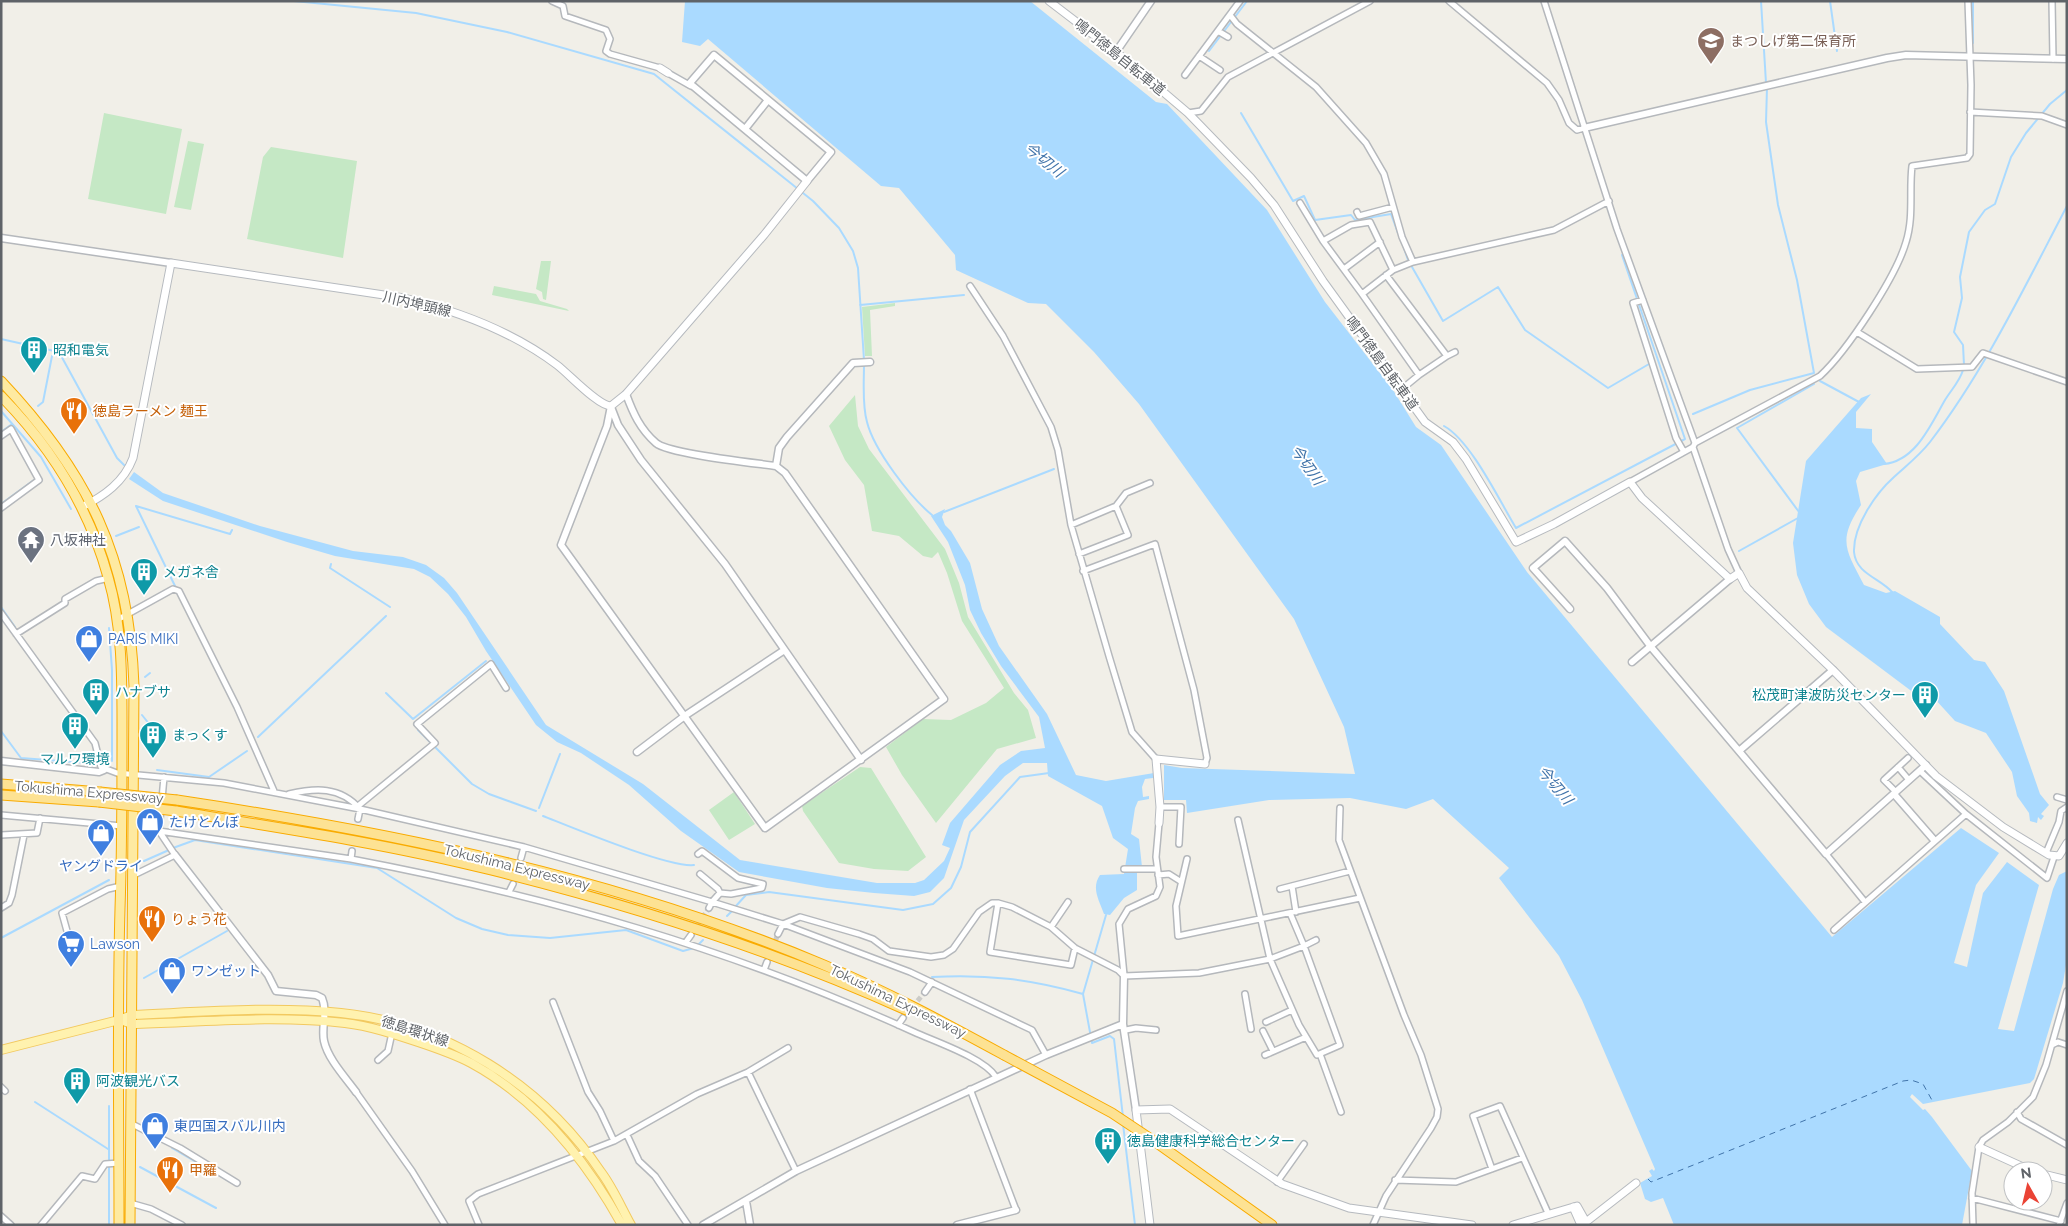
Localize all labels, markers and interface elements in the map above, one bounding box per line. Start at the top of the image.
street label: 鳴門徳島自転車道 [1071,16,1169,98]
school or university icon: まつしげ第二保育所 [1696,26,1726,65]
place label: まつしげ第二保育所 [1730,33,1856,49]
water label: 今切川 [1021,139,1069,182]
street label: 川内埠頭線 [381,288,453,320]
street label: 鳴門徳島自転車道 [1343,313,1421,413]
building icon: 昭和電気 [19,335,49,374]
place label: 昭和電気 [53,342,109,358]
restaurant icon: 徳島ラーメン 麺王 [59,396,89,435]
place label: 徳島ラーメン 麺王 [93,403,208,419]
water label: 今切川 [1287,441,1328,490]
temple icon: 八坂神社 [16,525,46,564]
place label: 八坂神社 [50,532,106,548]
building icon: メガネ舎 [129,557,159,596]
place label: メガネ舎 [163,564,219,580]
shop icon: PARIS MIKI [74,624,104,663]
place label: PARIS MIKI [108,631,178,647]
building icon: ハナブサ [81,677,111,716]
building icon: 松茂町津波防災センター [1910,680,1940,719]
place label: ハナブサ [115,684,171,700]
place label: 松茂町津波防災センター [1752,687,1906,703]
building icon: マルワ環境 [60,711,90,750]
building icon: まっくす [138,720,168,759]
place label: まっくす [172,727,227,743]
place label: マルワ環境 [40,751,110,767]
water label: 今切川 [1534,762,1578,810]
street label: Tokushima Expressway [14,778,165,807]
shop icon: たけとんぼ [135,807,165,846]
place label: たけとんぼ [169,814,239,830]
shop icon: ヤングドライ [86,818,116,857]
street label: Tokushima Expressway [442,841,592,893]
place label: ヤングドライ [59,858,143,874]
restaurant icon: りょう花 [137,904,167,943]
place label: りょう花 [171,911,227,927]
supermarket icon: Lawson [56,929,86,968]
place label: Lawson [90,936,140,952]
shop icon: ワンゼット [157,956,187,995]
street label: Tokushima Expressway [827,961,969,1041]
place label: ワンゼット [191,963,261,979]
street label: 徳島環状線 [379,1013,451,1049]
building icon: 阿波観光バス [62,1066,92,1105]
place label: 阿波観光バス [96,1073,180,1089]
shop icon: 東四国スバル川内 [140,1111,170,1150]
place label: 東四国スバル川内 [174,1118,286,1134]
building icon: 徳島健康科学総合センター [1093,1126,1123,1165]
place label: 徳島健康科学総合センター [1127,1133,1295,1149]
restaurant icon: 甲羅 [155,1155,185,1194]
north arrow [2003,1161,2053,1211]
place label: 甲羅 [189,1162,217,1178]
text: N [2020,1164,2033,1182]

